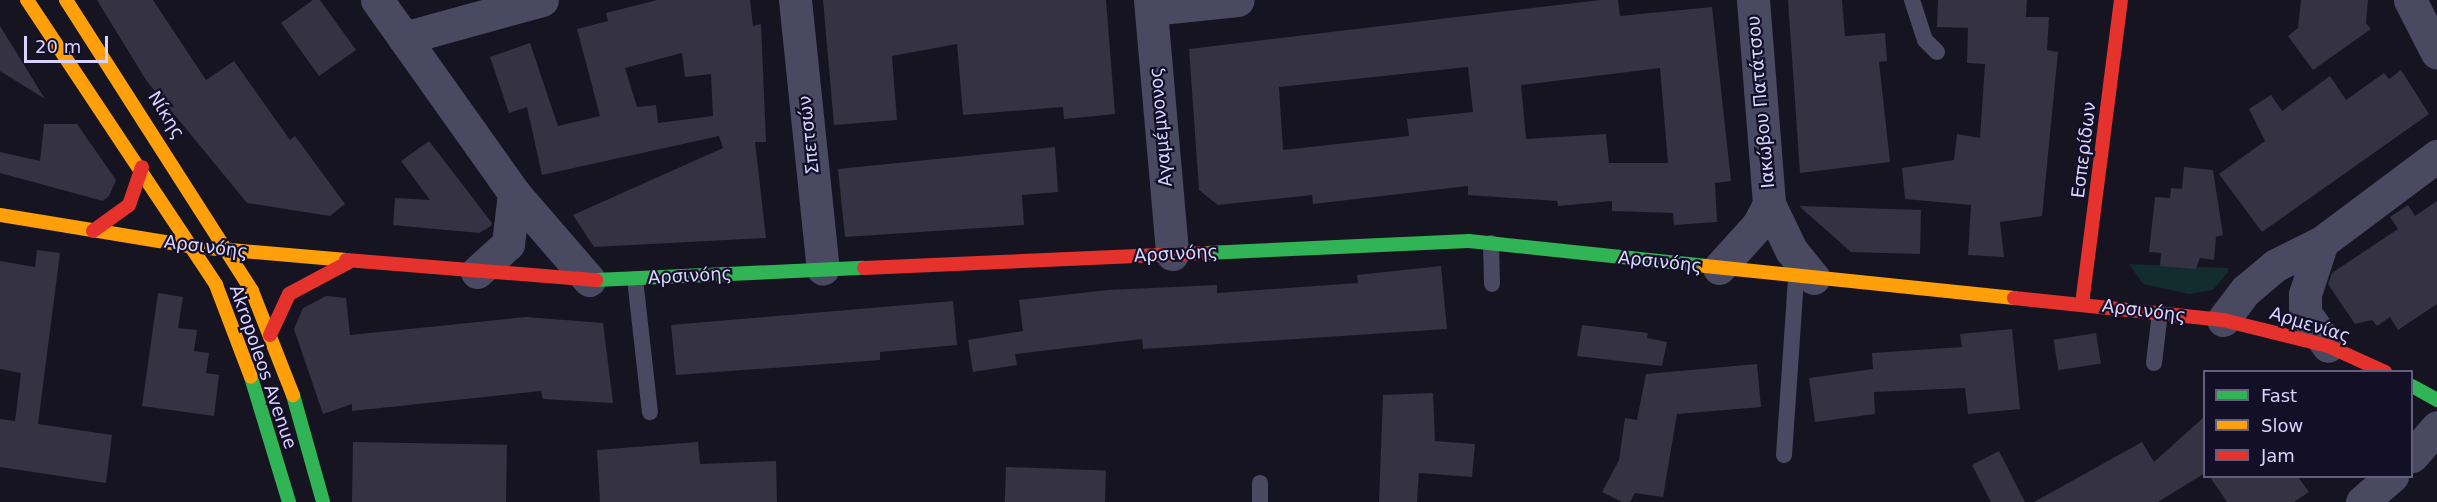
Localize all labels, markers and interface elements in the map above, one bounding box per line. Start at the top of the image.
street label: Ιακώβου Πατάτσου [1743,15,1779,189]
scale bar [27,24,111,62]
text: 20 m [35,36,81,57]
street label: Αγαμέμνονος [1145,66,1177,188]
street label: Νίκης [143,87,189,143]
street label: Σπετσών [794,94,824,176]
street label: Εσπερίδων [2067,101,2101,199]
street label: Αρσινόης [163,231,249,263]
street label: Αρσινόης [1133,241,1219,267]
street label: Αρσινόης [1617,247,1703,277]
street label: Αρσινόης [647,263,733,289]
street label: Akropoleos Avenue [225,282,301,452]
street label: Αρσινόης [2101,295,2187,327]
street label: Αρμενίας [2267,302,2353,348]
legend [2203,370,2413,478]
text: Fast [2261,385,2297,406]
text: Slow [2261,415,2303,436]
text: Jam [2261,445,2295,466]

